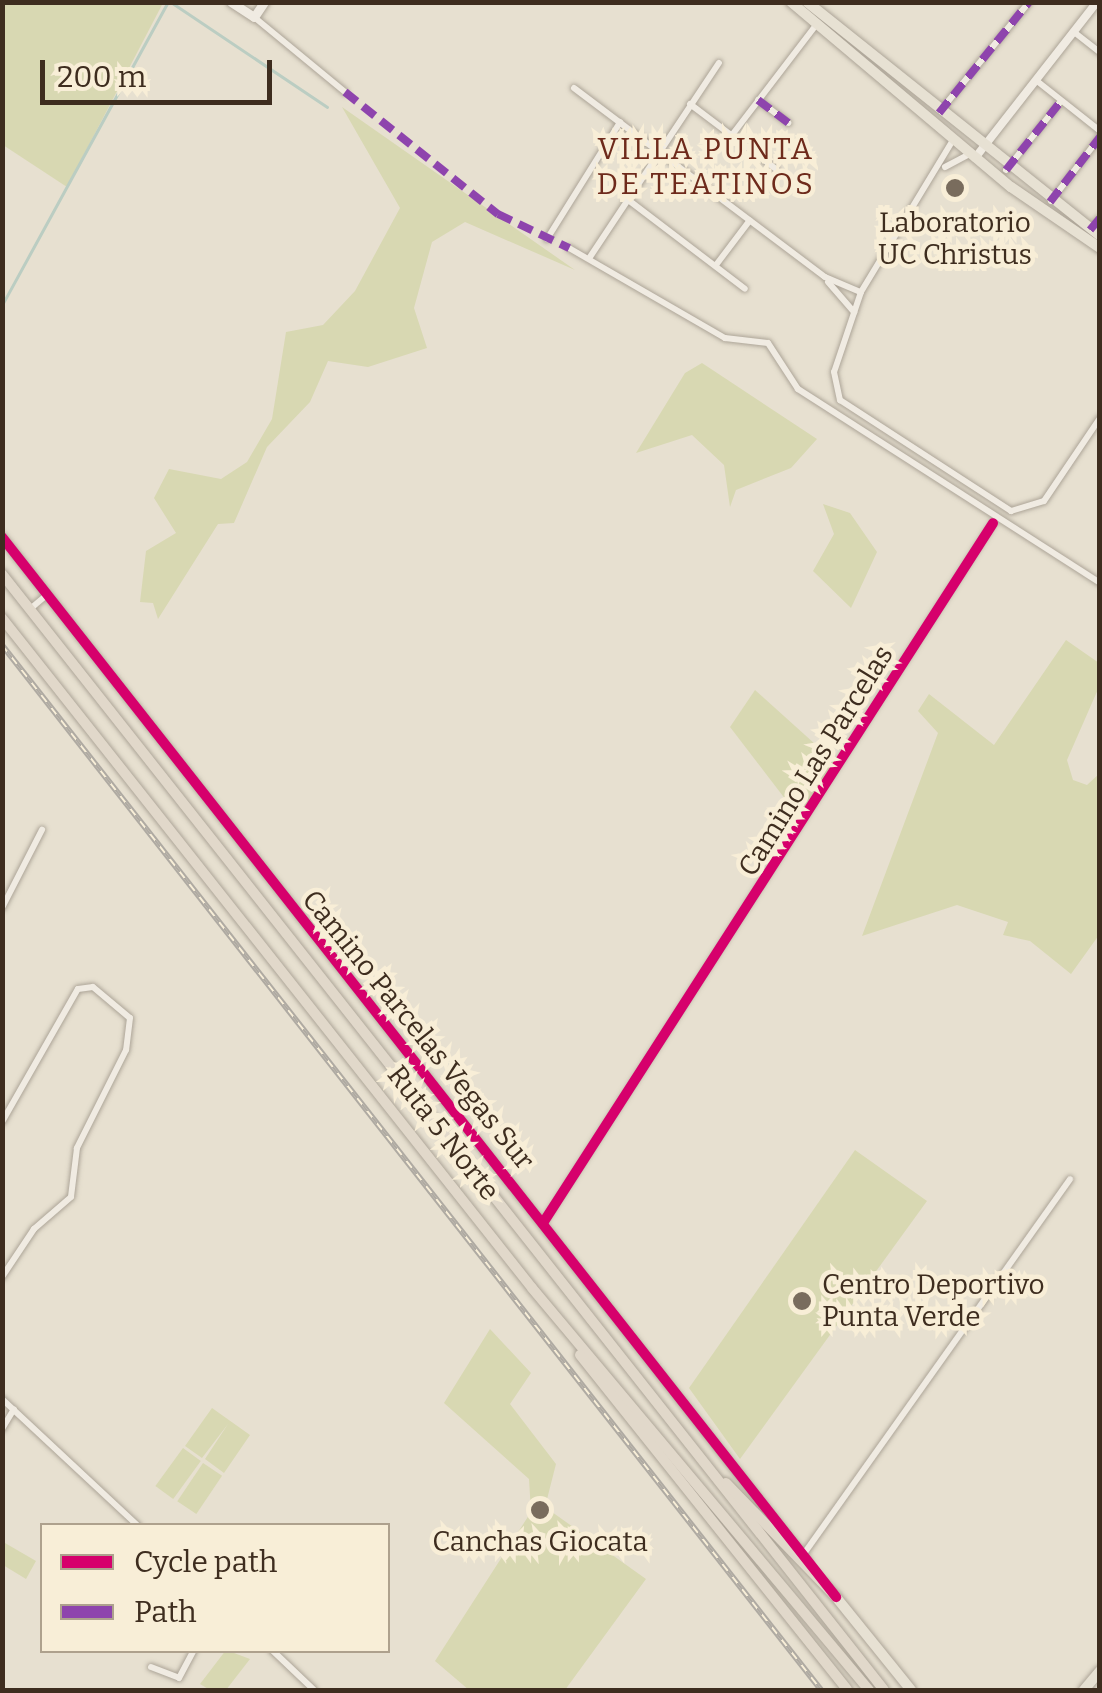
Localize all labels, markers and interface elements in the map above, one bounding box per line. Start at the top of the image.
scale bar [45,40,278,102]
text: 200 m [57,59,146,95]
district label: VILLA PUNTA DE TEATINOS [597,131,815,202]
marker: Laboratorio UC Christus [942,175,968,201]
place label: Laboratorio UC Christus [878,206,1032,272]
street label: Camino Las Parcelas [731,640,901,882]
street label: Camino Parcelas Vegas Sur [295,883,541,1177]
street label: Ruta 5 Norte [380,1059,506,1207]
place label: Centro Deportivo Punta Verde [822,1268,1045,1334]
marker: Centro Deportivo Punta Verde [791,1290,813,1312]
marker: Canchas Giocata [529,1499,551,1521]
legend [40,1523,390,1653]
place label: Canchas Giocata [432,1525,648,1559]
text: Cycle path [134,1544,277,1580]
text: Path [134,1594,197,1630]

